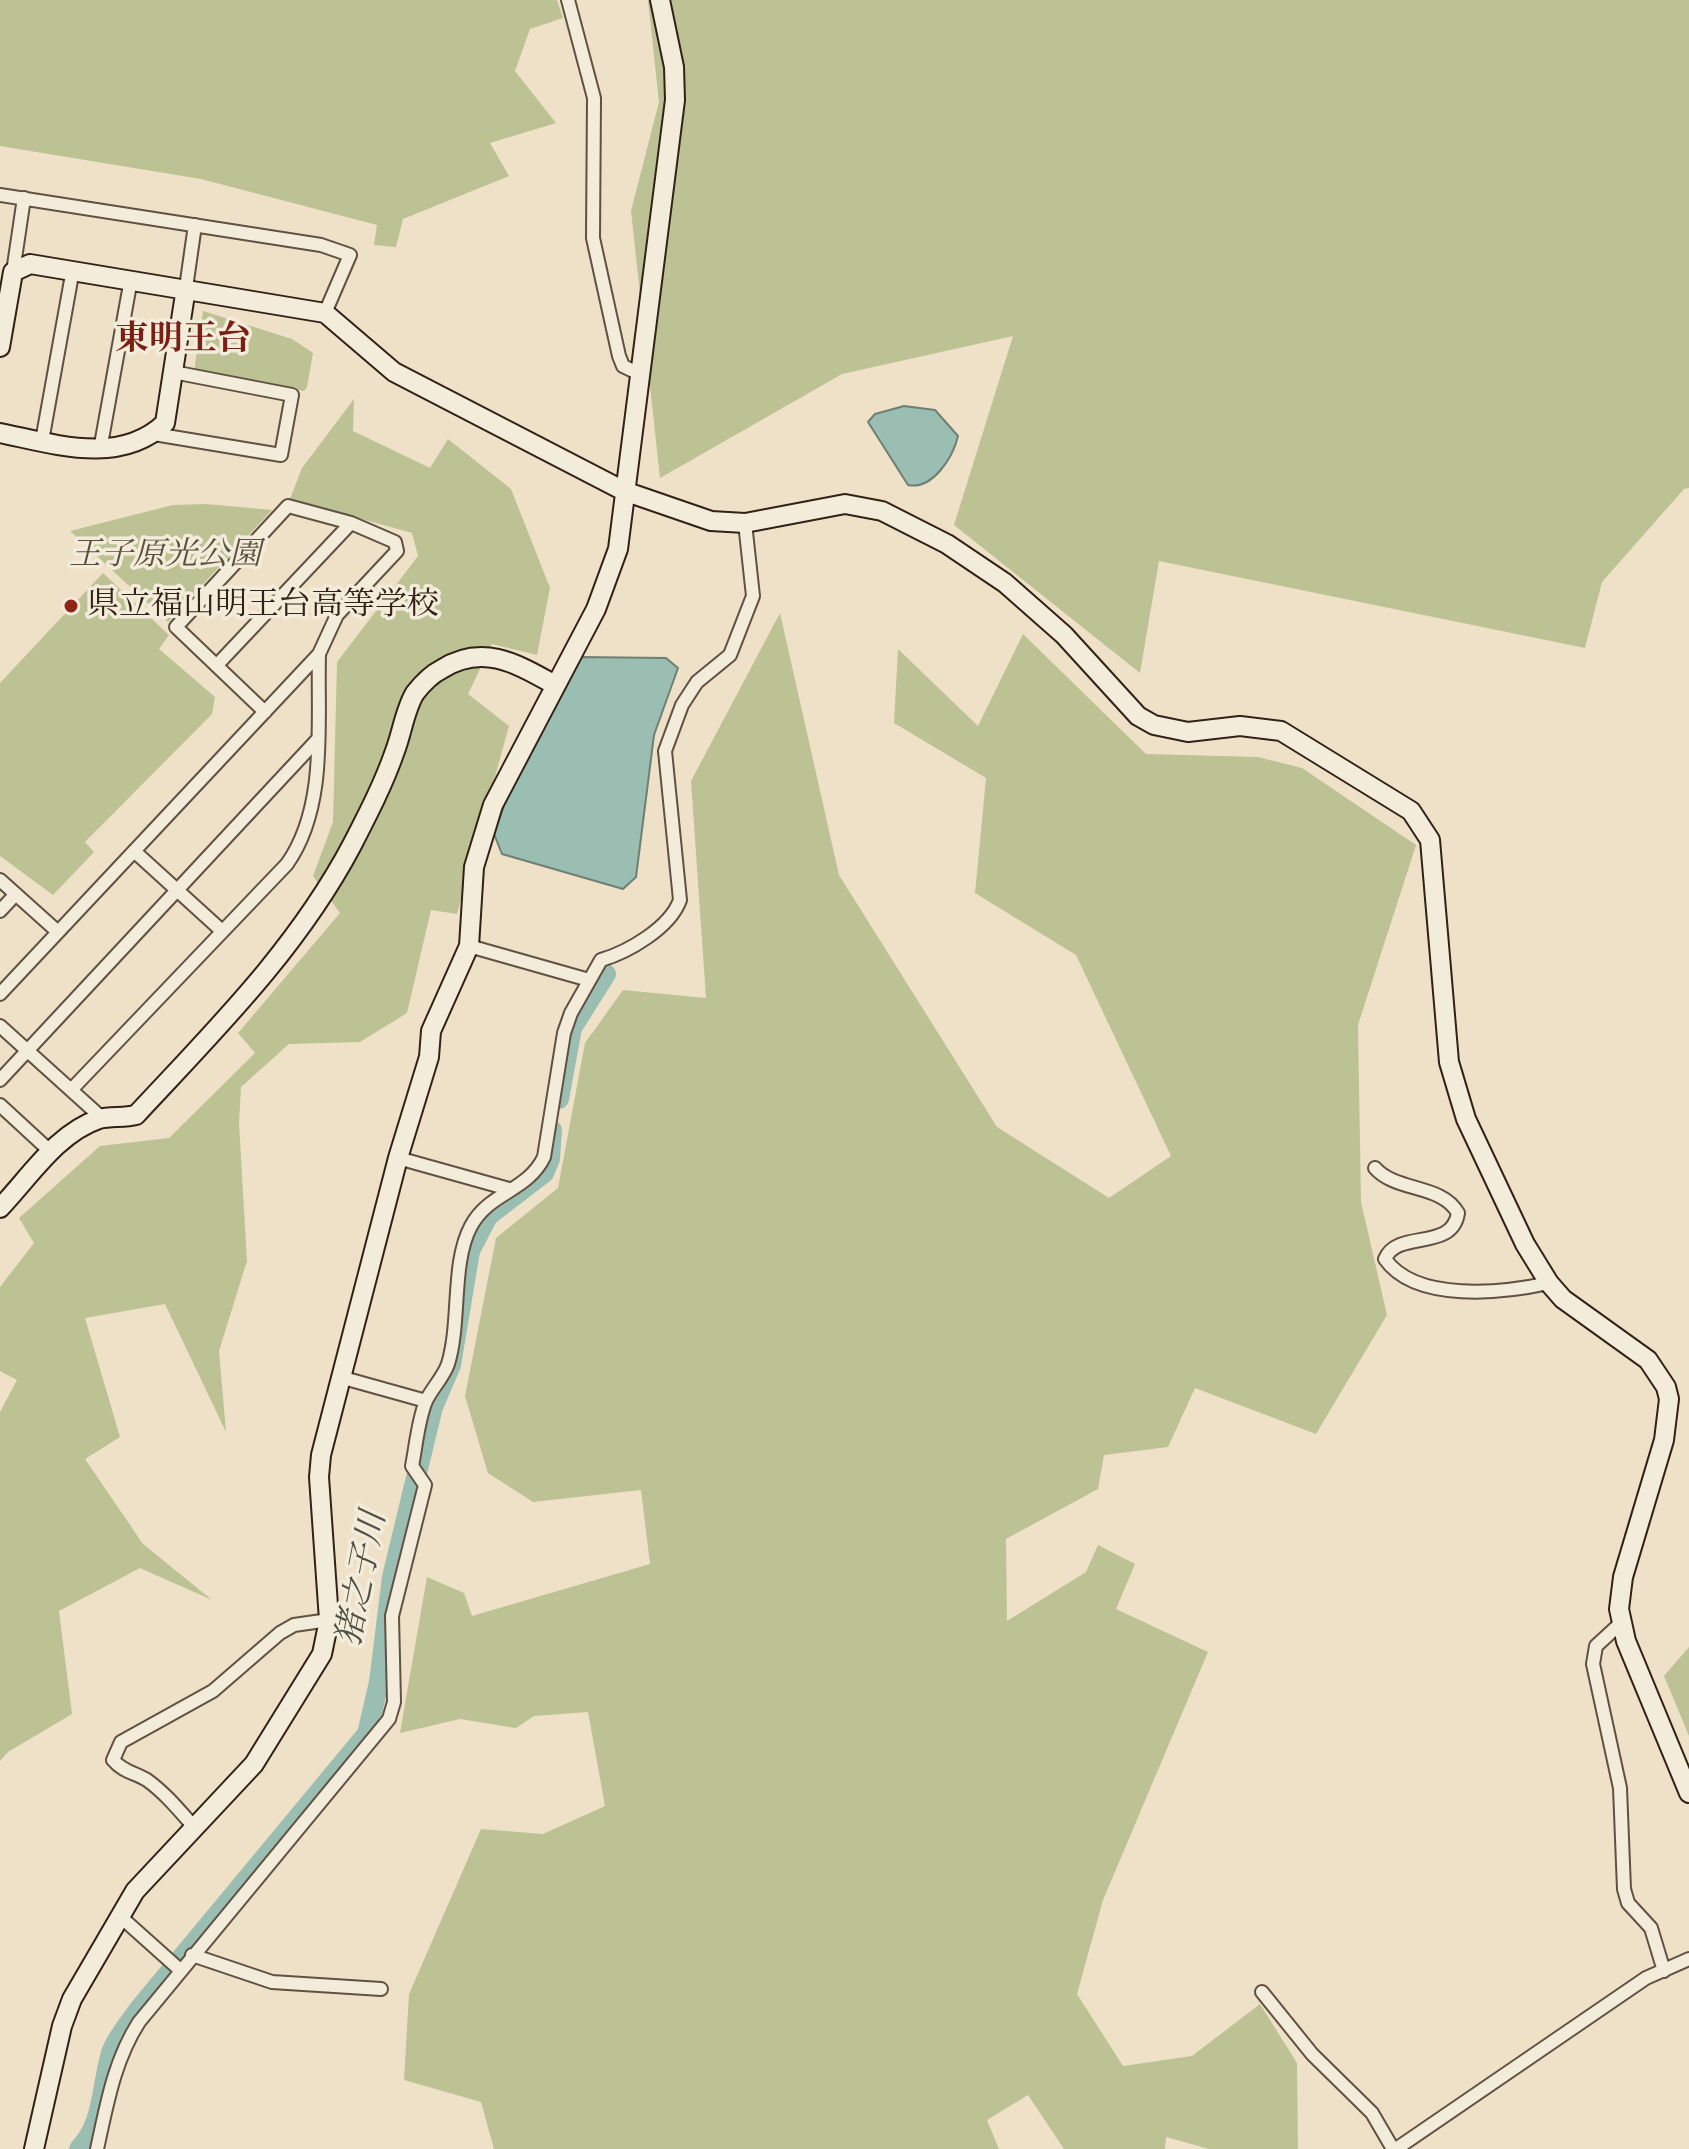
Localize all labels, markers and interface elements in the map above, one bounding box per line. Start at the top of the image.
district label: 東明王台 [115,321,251,361]
park label: 王子原光公園 [69,537,261,575]
place label: 県立福山明王台高等学校 [87,587,439,625]
marker: 県立福山明王台高等学校 [62,597,80,615]
water label: 猪之子川 [330,1508,396,1650]

